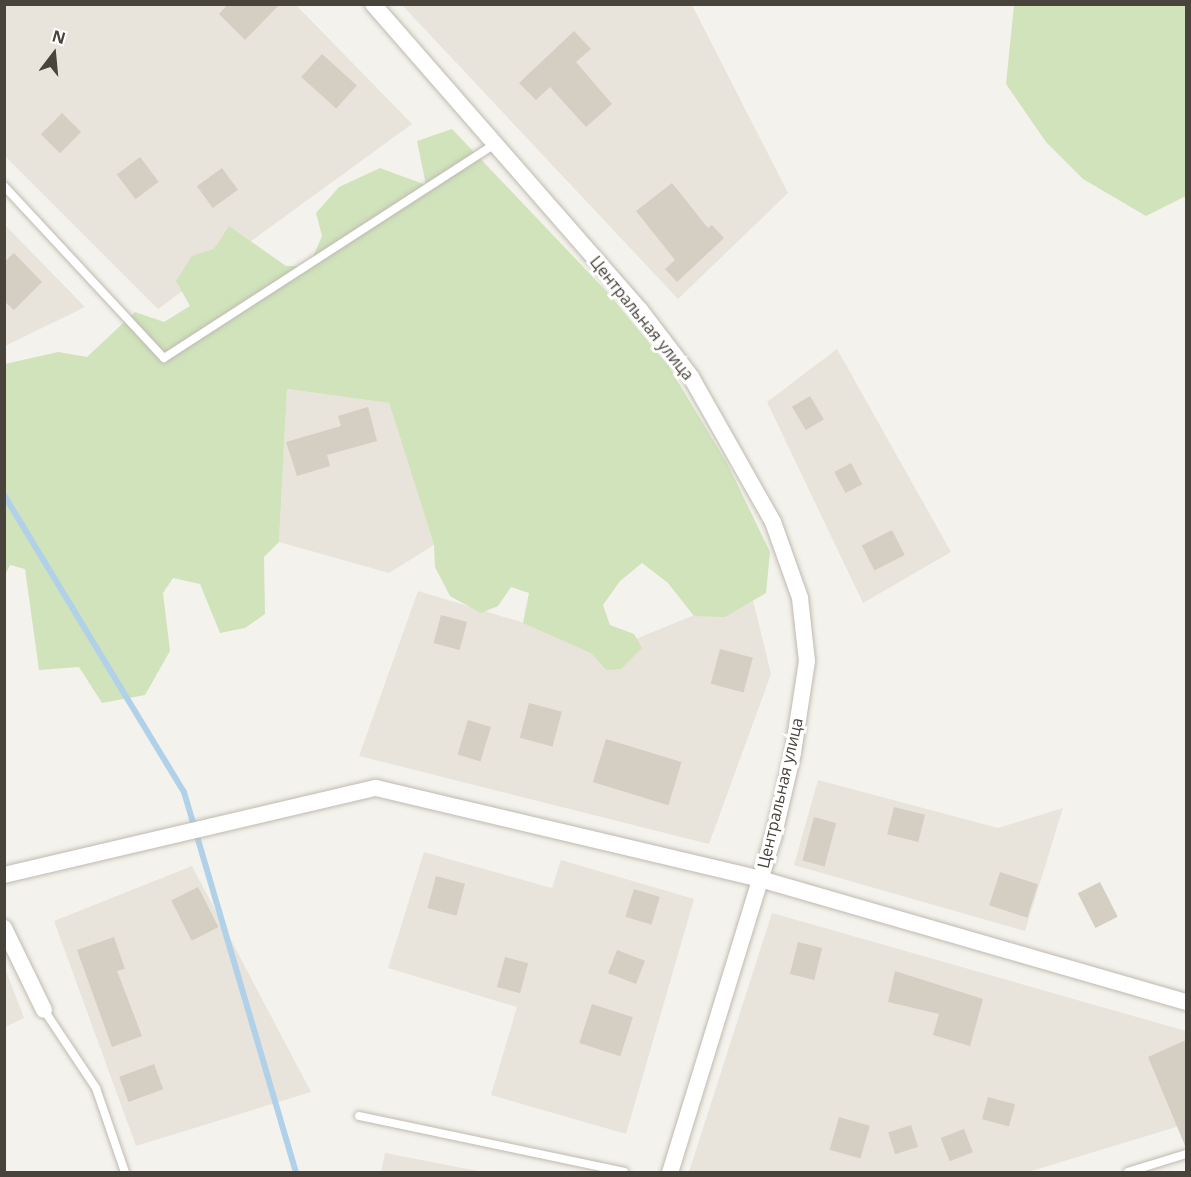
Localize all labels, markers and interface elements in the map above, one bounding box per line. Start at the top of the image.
north arrow [24,24,84,84]
text: N [50,24,68,49]
street label: Центральная улица [586,252,698,384]
street label: Центральная улица [753,716,807,870]

